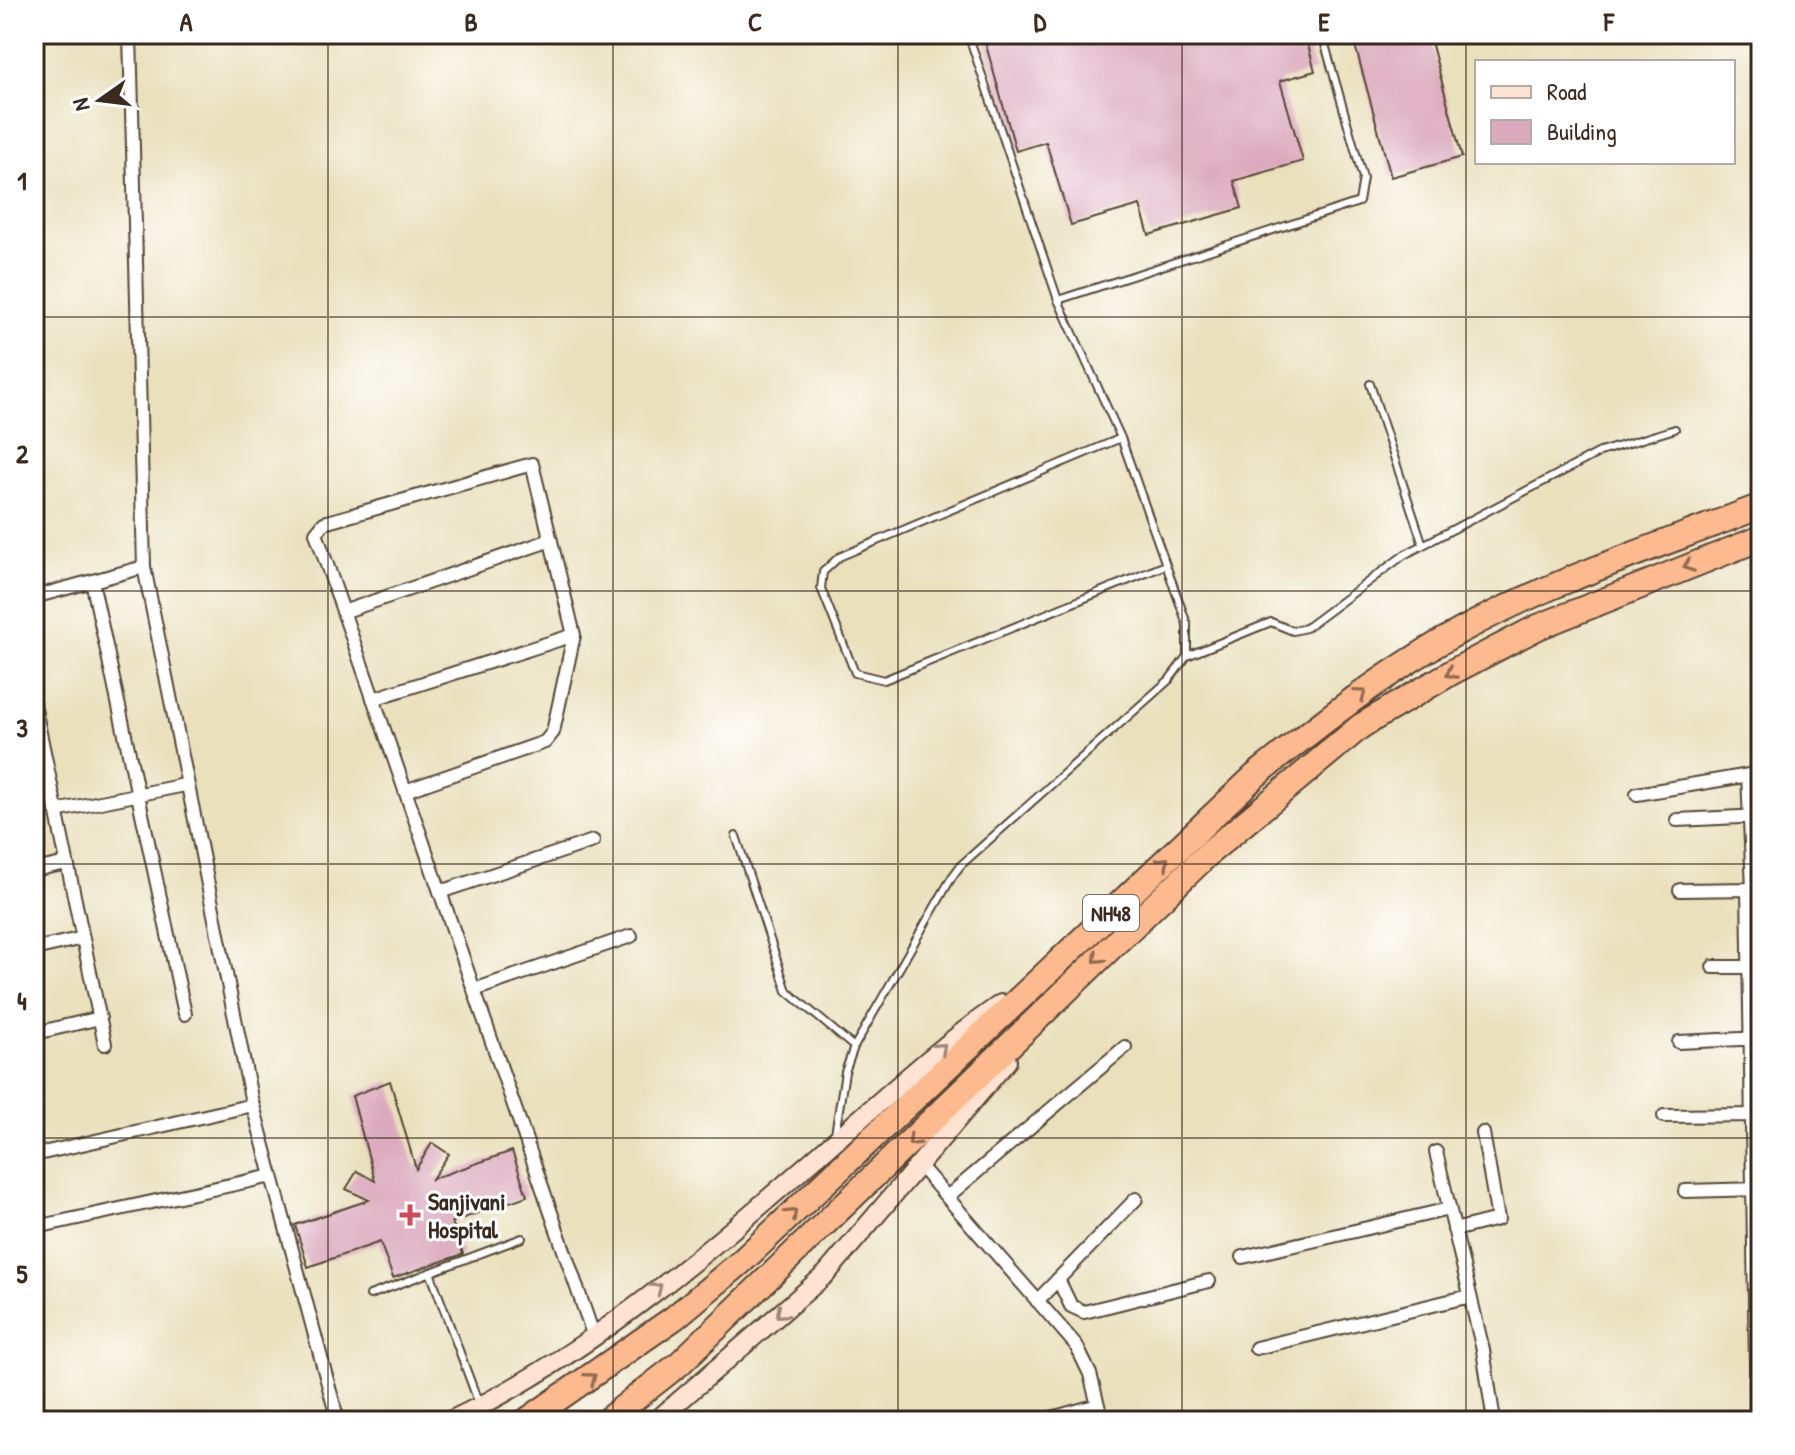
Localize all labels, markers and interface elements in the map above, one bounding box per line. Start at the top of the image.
text: A [180,4,193,39]
text: B [464,4,478,39]
text: C [748,4,762,39]
text: D [1034,4,1047,39]
text: E [1318,4,1330,39]
text: F [1603,4,1615,39]
north arrow [60,60,140,140]
legend [1475,60,1735,164]
text: Road [1547,75,1586,107]
text: N [65,95,97,114]
text: Building [1547,115,1617,147]
text: 1 [17,163,27,198]
text: 2 [16,436,29,471]
one-way arrow [1682,556,1696,573]
one-way arrow [1445,663,1460,678]
one-way arrow [1353,689,1367,704]
text: 3 [16,710,28,745]
one-way arrow [1155,857,1169,872]
road number: NH48 [1083,895,1139,931]
one-way arrow [1093,949,1107,964]
text: 4 [17,983,27,1018]
one-way arrow [932,1044,946,1058]
one-way arrow [908,1132,922,1146]
place label: Sanjivani Hospital [428,1185,506,1246]
marker: Sanjivani Hospital [399,1204,421,1226]
one-way arrow [783,1208,797,1223]
text: 5 [17,1256,28,1291]
one-way arrow [648,1283,662,1298]
one-way arrow [776,1303,790,1318]
one-way arrow [582,1373,596,1388]

